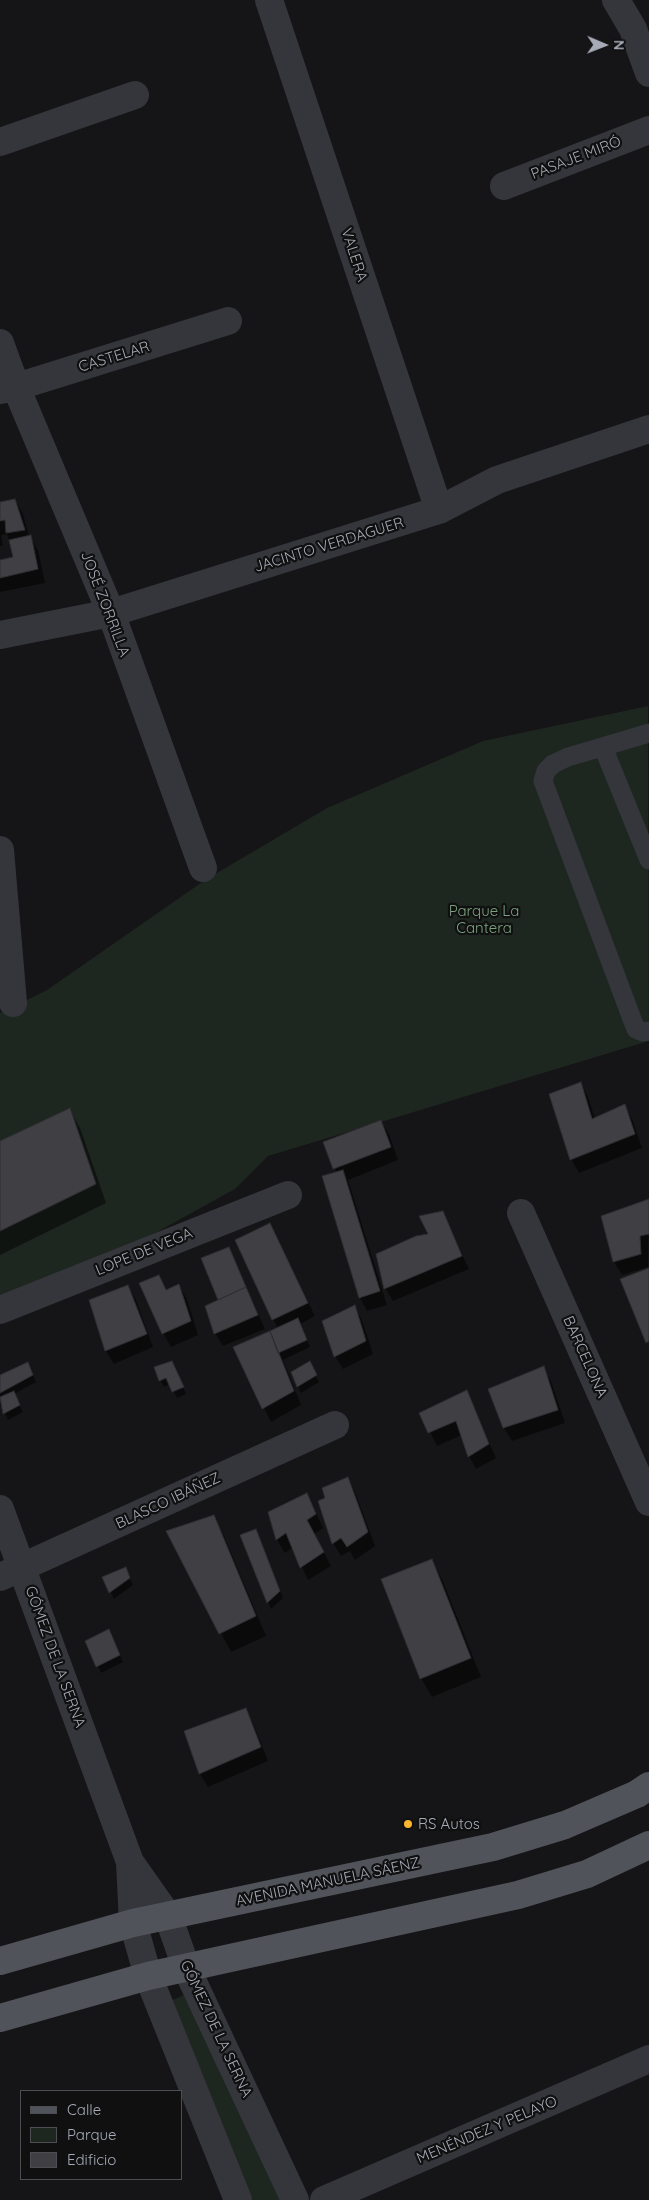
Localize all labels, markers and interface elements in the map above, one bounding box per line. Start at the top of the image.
north arrow [579,20,629,70]
text: N [610,40,628,51]
street label: PASAJE MIRÓ [528,133,624,183]
street label: VALERA [337,226,371,284]
street label: CASTELAR [76,338,152,376]
street label: JACINTO VERDAGUER [252,514,406,576]
street label: JOSÉ ZORRILLA [77,549,133,659]
park label: Parque La Cantera [449,902,519,937]
street label: LOPE DE VEGA [93,1224,195,1280]
street label: BARCELONA [559,1313,611,1401]
street label: BLASCO IBÁÑEZ [113,1469,223,1533]
street label: GÓMEZ DE LA SERNA [21,1584,89,1730]
place label: RS Autos [418,1815,480,1833]
marker: RS Autos [402,1818,414,1830]
street label: AVENIDA MANUELA SÁENZ [235,1854,421,1910]
street label: GÓMEZ DE LA SERNA [176,1957,256,2101]
legend [20,2090,182,2180]
street label: MENÉNDEZ Y PELAYO [414,2092,560,2168]
text: Calle [67,2100,101,2119]
text: Parque [67,2125,117,2144]
text: Edificio [67,2150,116,2169]

